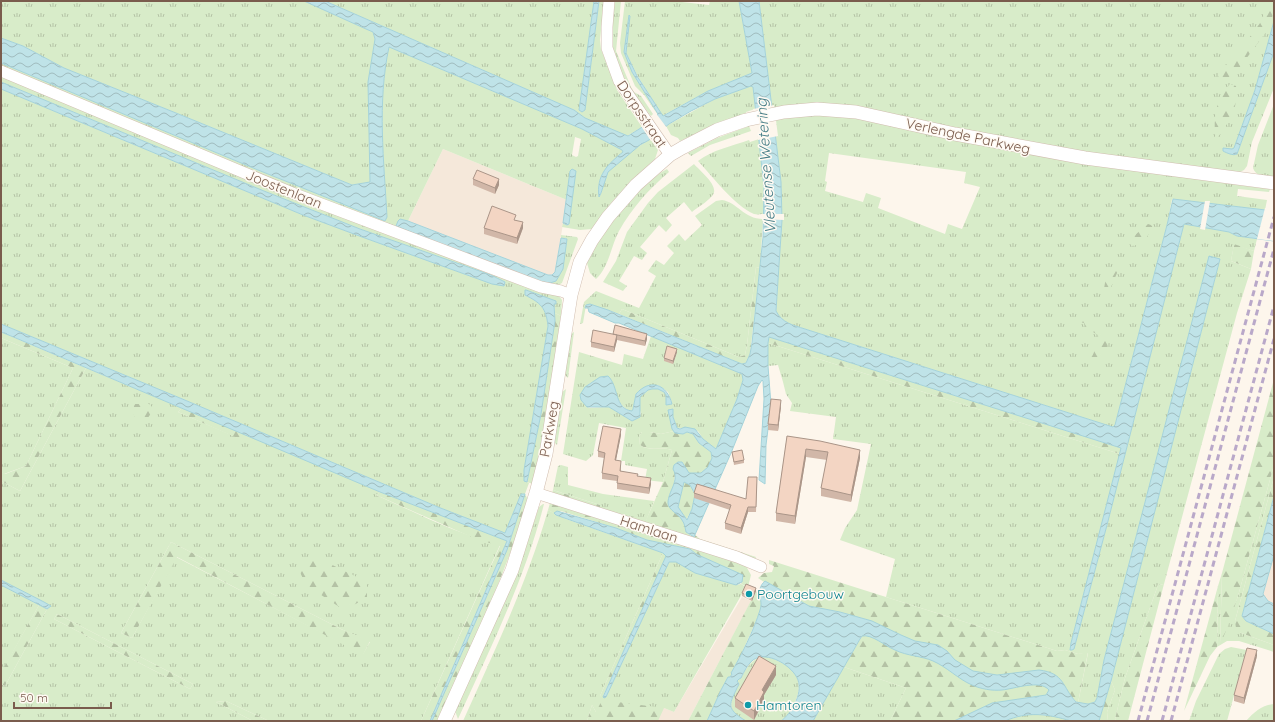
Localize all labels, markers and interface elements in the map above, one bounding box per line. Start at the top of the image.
street label: Dorpsstraat [613,77,671,151]
water label: Vleutense Wetering [751,96,780,234]
street label: Verlengde Parkweg [904,114,1032,158]
street label: Joostenlaan [243,166,325,212]
street label: Parkweg [535,399,563,459]
street label: Hamlaan [618,511,680,547]
place label: Poortgebouw [757,585,844,603]
marker: Poortgebouw [744,589,754,599]
scale bar [14,684,111,710]
text: 50 m [20,690,48,705]
place label: Hamtoren [756,696,822,714]
marker: Hamtoren [743,700,753,710]

